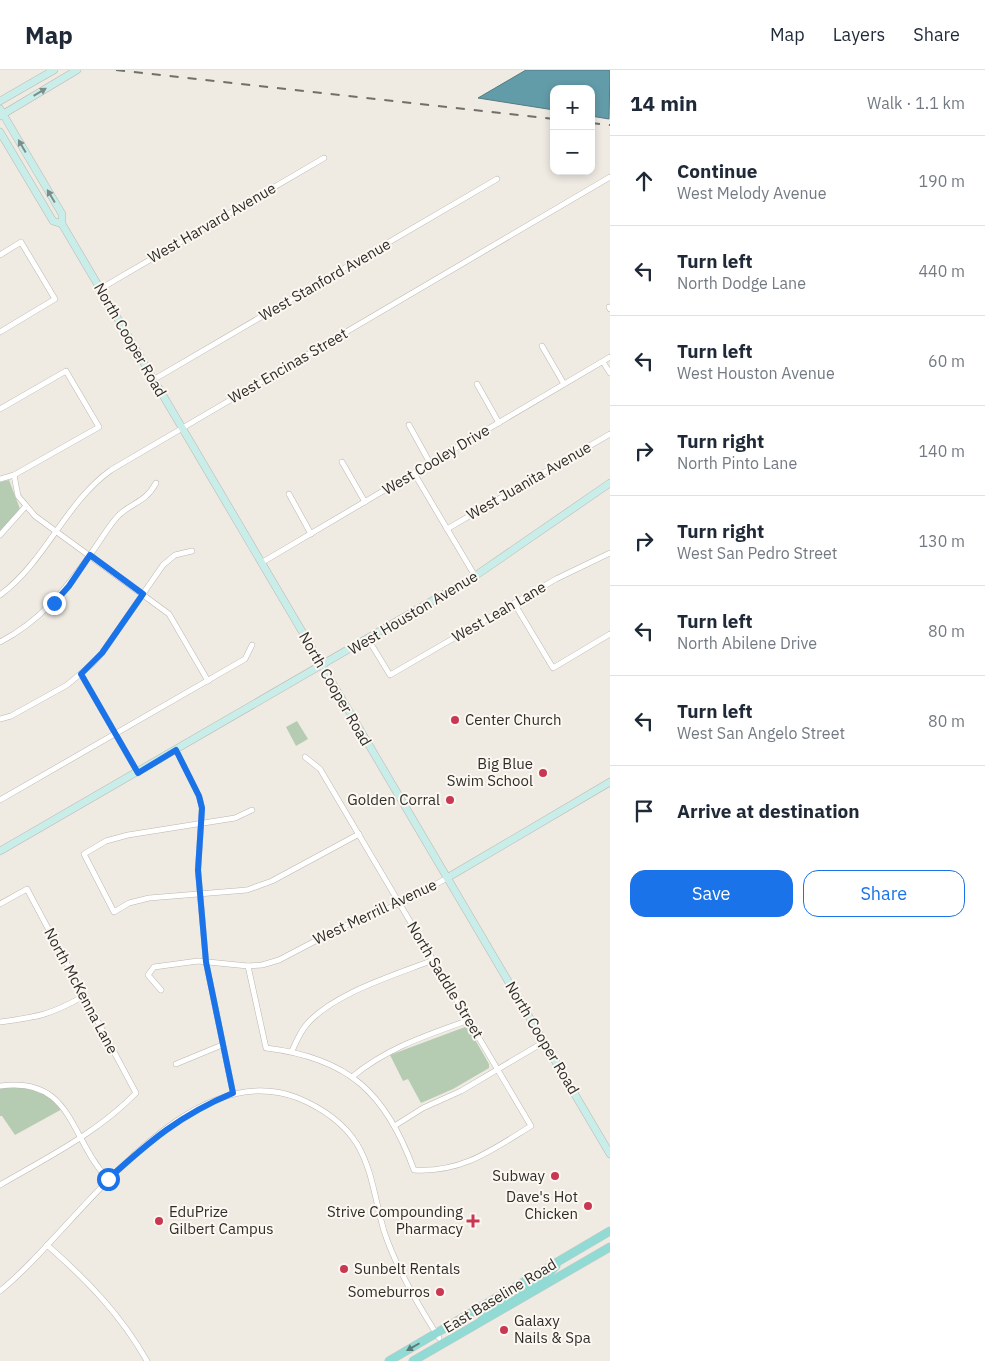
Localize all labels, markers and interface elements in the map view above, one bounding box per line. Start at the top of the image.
text: Map [25,19,73,51]
text: Map [770,23,805,46]
text: Layers [833,23,885,46]
text: Share [913,23,960,46]
map controls [550,85,595,175]
button: + [550,85,595,130]
one-way arrow [33,88,46,97]
text: 14 min [630,89,697,117]
text: Walk · 1.1 km [867,93,965,113]
button: − [550,130,595,175]
one-way arrow [17,140,26,153]
text: Continue [677,159,757,183]
icon: ahead [630,167,658,195]
text: 190 m [918,171,965,191]
street label: West Harvard Avenue [144,178,279,267]
text: West Melody Avenue [677,183,826,203]
one-way arrow [47,190,56,203]
street label: West Stanford Avenue [256,234,394,325]
text: Turn left [677,249,753,273]
icon: left [630,257,658,285]
text: 440 m [918,261,965,281]
text: North Dodge Lane [677,273,806,293]
street label: North Cooper Road [90,279,171,400]
street label: West Encinas Street [225,324,351,407]
text: Turn left [677,339,753,363]
icon: left [630,347,658,375]
text: 60 m [928,351,965,371]
text: West Houston Avenue [677,363,835,383]
street label: West Cooley Drive [379,420,493,499]
text: Turn right [677,429,764,453]
street label: West Juanita Avenue [463,437,594,524]
icon: right [630,437,658,465]
text: 140 m [918,441,965,461]
text: North Pinto Lane [677,453,797,473]
text: Turn right [677,519,764,543]
icon: right [630,527,658,555]
text: 130 m [918,531,965,551]
text: West San Pedro Street [677,543,837,563]
street label: West Houston Avenue [344,566,481,659]
street label: West Leah Lane [448,577,549,646]
route end [43,592,66,615]
text: Turn left [677,609,753,633]
icon: left [630,617,658,645]
text: 80 m [928,621,965,641]
street label: North Cooper Road [295,628,376,749]
text: North Abilene Drive [677,633,817,653]
text: Turn left [677,699,753,723]
icon: left [630,707,658,735]
place label: Center Church [465,710,561,729]
text: 80 m [928,711,965,731]
marker: Center Church [449,714,461,726]
text: West San Angelo Street [677,723,845,743]
place label: Big Blue Swim School [447,754,533,790]
marker: Big Blue Swim School [537,767,549,779]
place label: Golden Corral [347,790,440,809]
marker: Golden Corral [444,794,456,806]
icon: arrive [630,797,658,825]
text: Arrive at destination [677,799,860,823]
button: Save [630,870,793,917]
button: Share [803,870,965,917]
street label: West Merrill Avenue [310,875,440,949]
street label: North Saddle Street [403,918,488,1042]
street label: North McKenna Lane [40,925,123,1057]
street label: North Cooper Road [501,978,584,1098]
place label: Subway [492,1166,546,1185]
route start [97,1168,120,1191]
marker: Subway [549,1170,561,1182]
place label: Dave's Hot Chicken [506,1187,578,1223]
marker: Dave's Hot Chicken [582,1200,594,1212]
place label: EduPrize Gilbert Campus [169,1202,274,1238]
place label: Strive Compounding Pharmacy [327,1202,464,1238]
marker: EduPrize Gilbert Campus [153,1215,165,1227]
marker: Strive Compounding Pharmacy [467,1215,479,1227]
street label: East Baseline Road [440,1254,560,1337]
place label: Sunbelt Rentals [354,1259,460,1278]
marker: Sunbelt Rentals [338,1263,350,1275]
place label: Someburros [348,1282,430,1301]
marker: Someburros [434,1286,446,1298]
place label: Galaxy Nails & Spa [514,1311,591,1347]
marker: Galaxy Nails & Spa [498,1324,510,1336]
one-way arrow [406,1343,419,1352]

